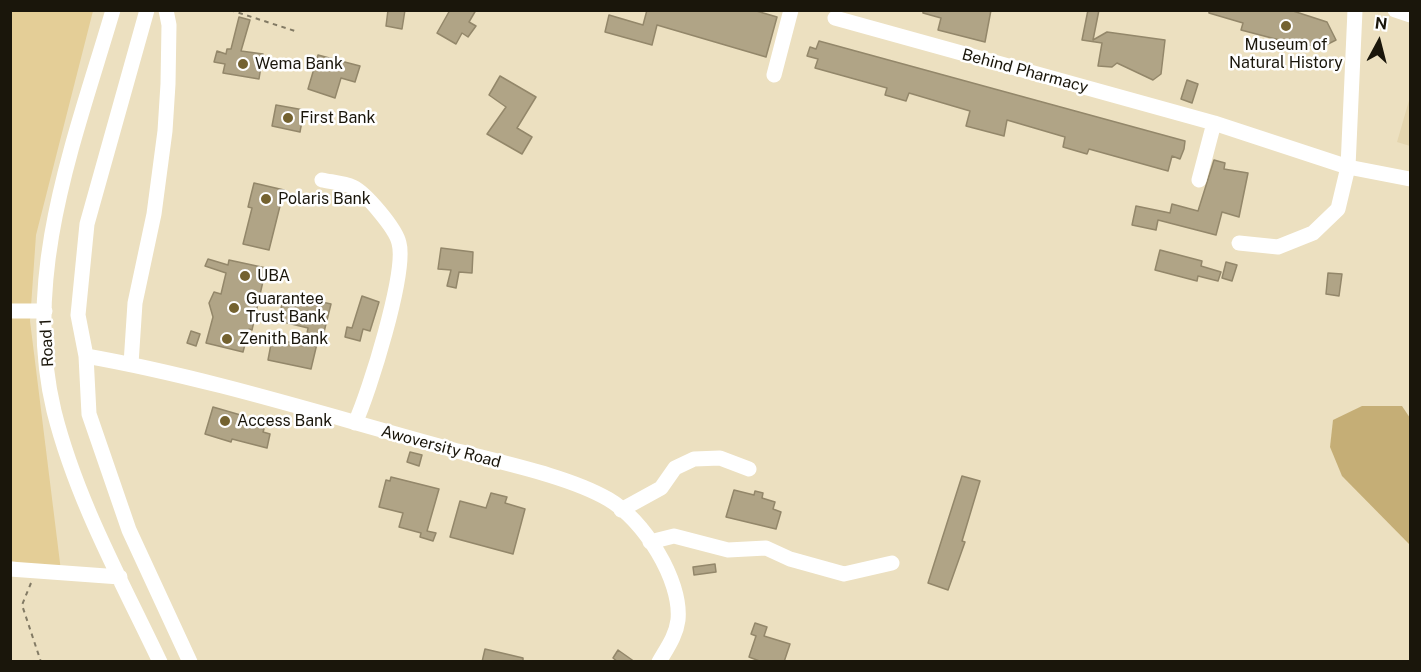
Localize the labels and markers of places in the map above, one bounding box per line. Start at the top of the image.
marker: Museum of Natural History [1279,19,1293,33]
place label: Museum of Natural History [1229,35,1343,73]
place label: Wema Bank [255,54,343,74]
marker: Wema Bank [236,57,250,71]
place label: First Bank [300,108,376,128]
marker: First Bank [281,111,295,125]
place label: Polaris Bank [278,189,371,209]
marker: Polaris Bank [259,192,273,206]
place label: UBA [257,266,290,286]
marker: UBA [238,269,252,283]
place label: Guarantee Trust Bank [246,289,326,327]
marker: Guarantee Trust Bank [227,301,241,315]
place label: Zenith Bank [239,329,328,349]
marker: Zenith Bank [220,332,234,346]
place label: Access Bank [237,411,332,431]
marker: Access Bank [218,414,232,428]

